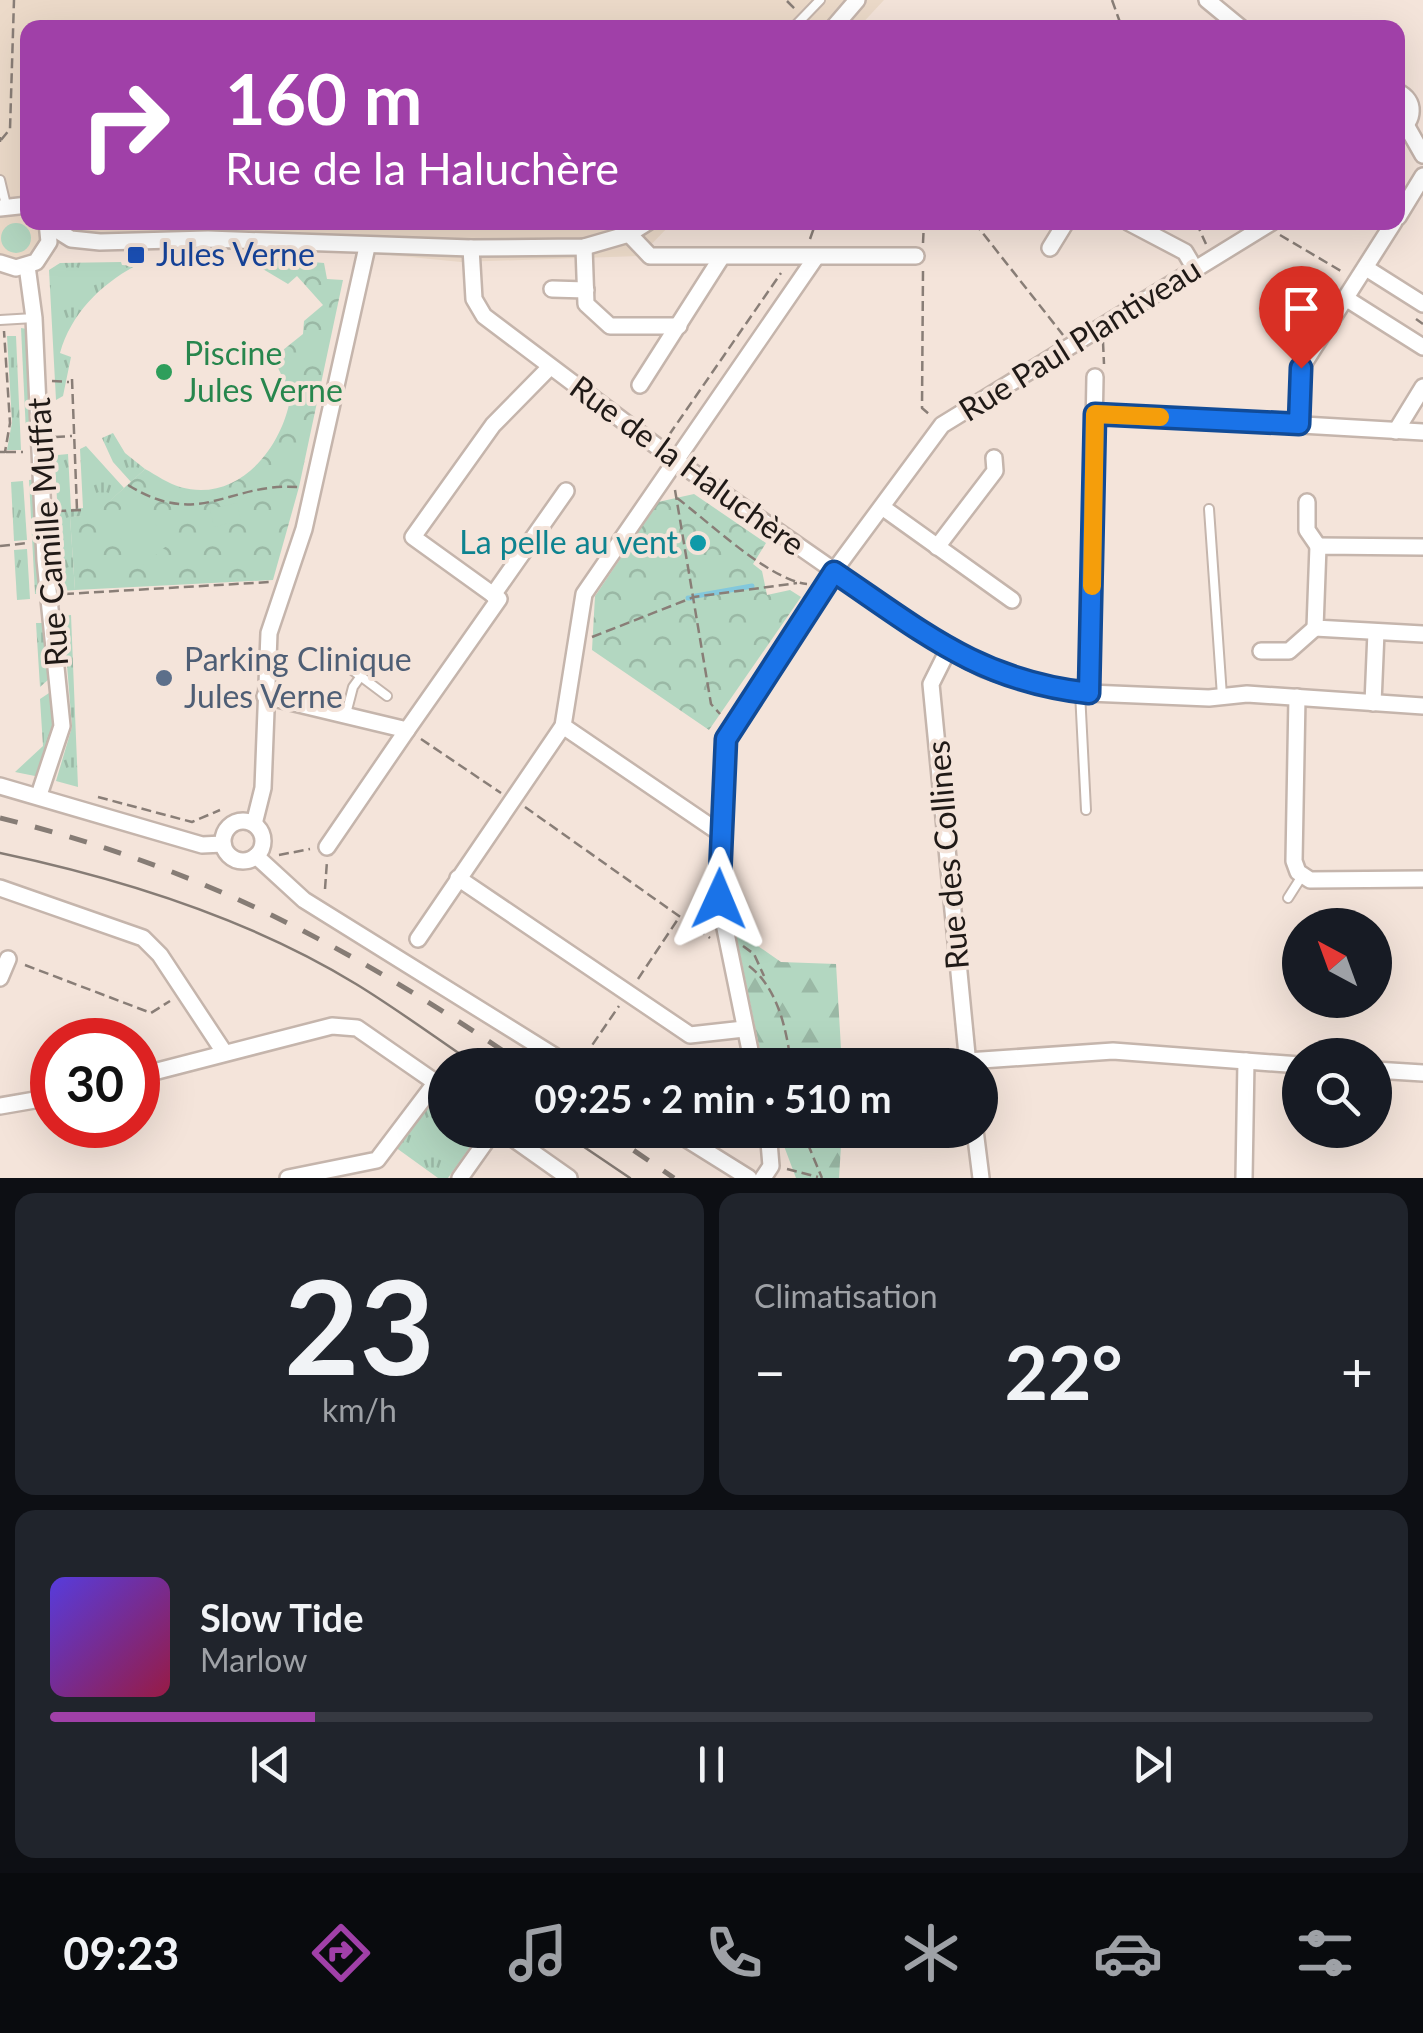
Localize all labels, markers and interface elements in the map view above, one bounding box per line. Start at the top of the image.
text: 160 m [225,56,422,140]
icon: right [60,60,190,190]
text: Rue de la Haluchère [225,141,619,195]
place label: Jules Verne [156,234,315,273]
marker: Jules Verne [125,244,147,266]
street label: Rue Paul Plantiveau [951,249,1207,429]
pin [1259,266,1344,369]
icon: arrive [1274,281,1329,336]
place label: Piscine Jules Verne [184,333,343,409]
marker: Piscine Jules Verne [153,361,175,383]
street label: Rue de la Haluchère [563,367,813,563]
street label: Rue Camille Muffat [18,396,75,668]
place label: La pelle au vent [459,522,679,561]
marker: La pelle au vent [687,532,709,554]
place label: Parking Clinique Jules Verne [184,639,412,715]
marker: Parking Clinique Jules Verne [153,667,175,689]
street label: Rue des Collines [917,739,976,971]
position arrow [667,847,771,951]
north arrow [1282,908,1392,1018]
map controls [1282,908,1392,1148]
speed limit sign: 30 [30,1018,160,1148]
button: search [1282,1038,1392,1148]
text: 09:25 · 2 min · 510 m [534,1075,892,1121]
text: 23 [284,1247,435,1403]
text: Climatisation [754,1276,938,1315]
text: 22° [1004,1326,1123,1416]
text: − [754,1338,786,1404]
text: + [1341,1338,1373,1404]
text: km/h [322,1390,397,1429]
text: Slow Tide [200,1594,363,1640]
text: Marlow [200,1640,307,1679]
icon: previous [243,1737,298,1792]
icon: pause [684,1737,739,1792]
icon: next [1125,1737,1180,1792]
icon: directions [306,1918,376,1988]
icon: music [503,1918,573,1988]
icon: phone [699,1918,769,1988]
icon: climate [896,1918,966,1988]
icon: car [1093,1918,1163,1988]
icon: filters [1290,1918,1360,1988]
text: 09:23 [63,1926,179,1980]

